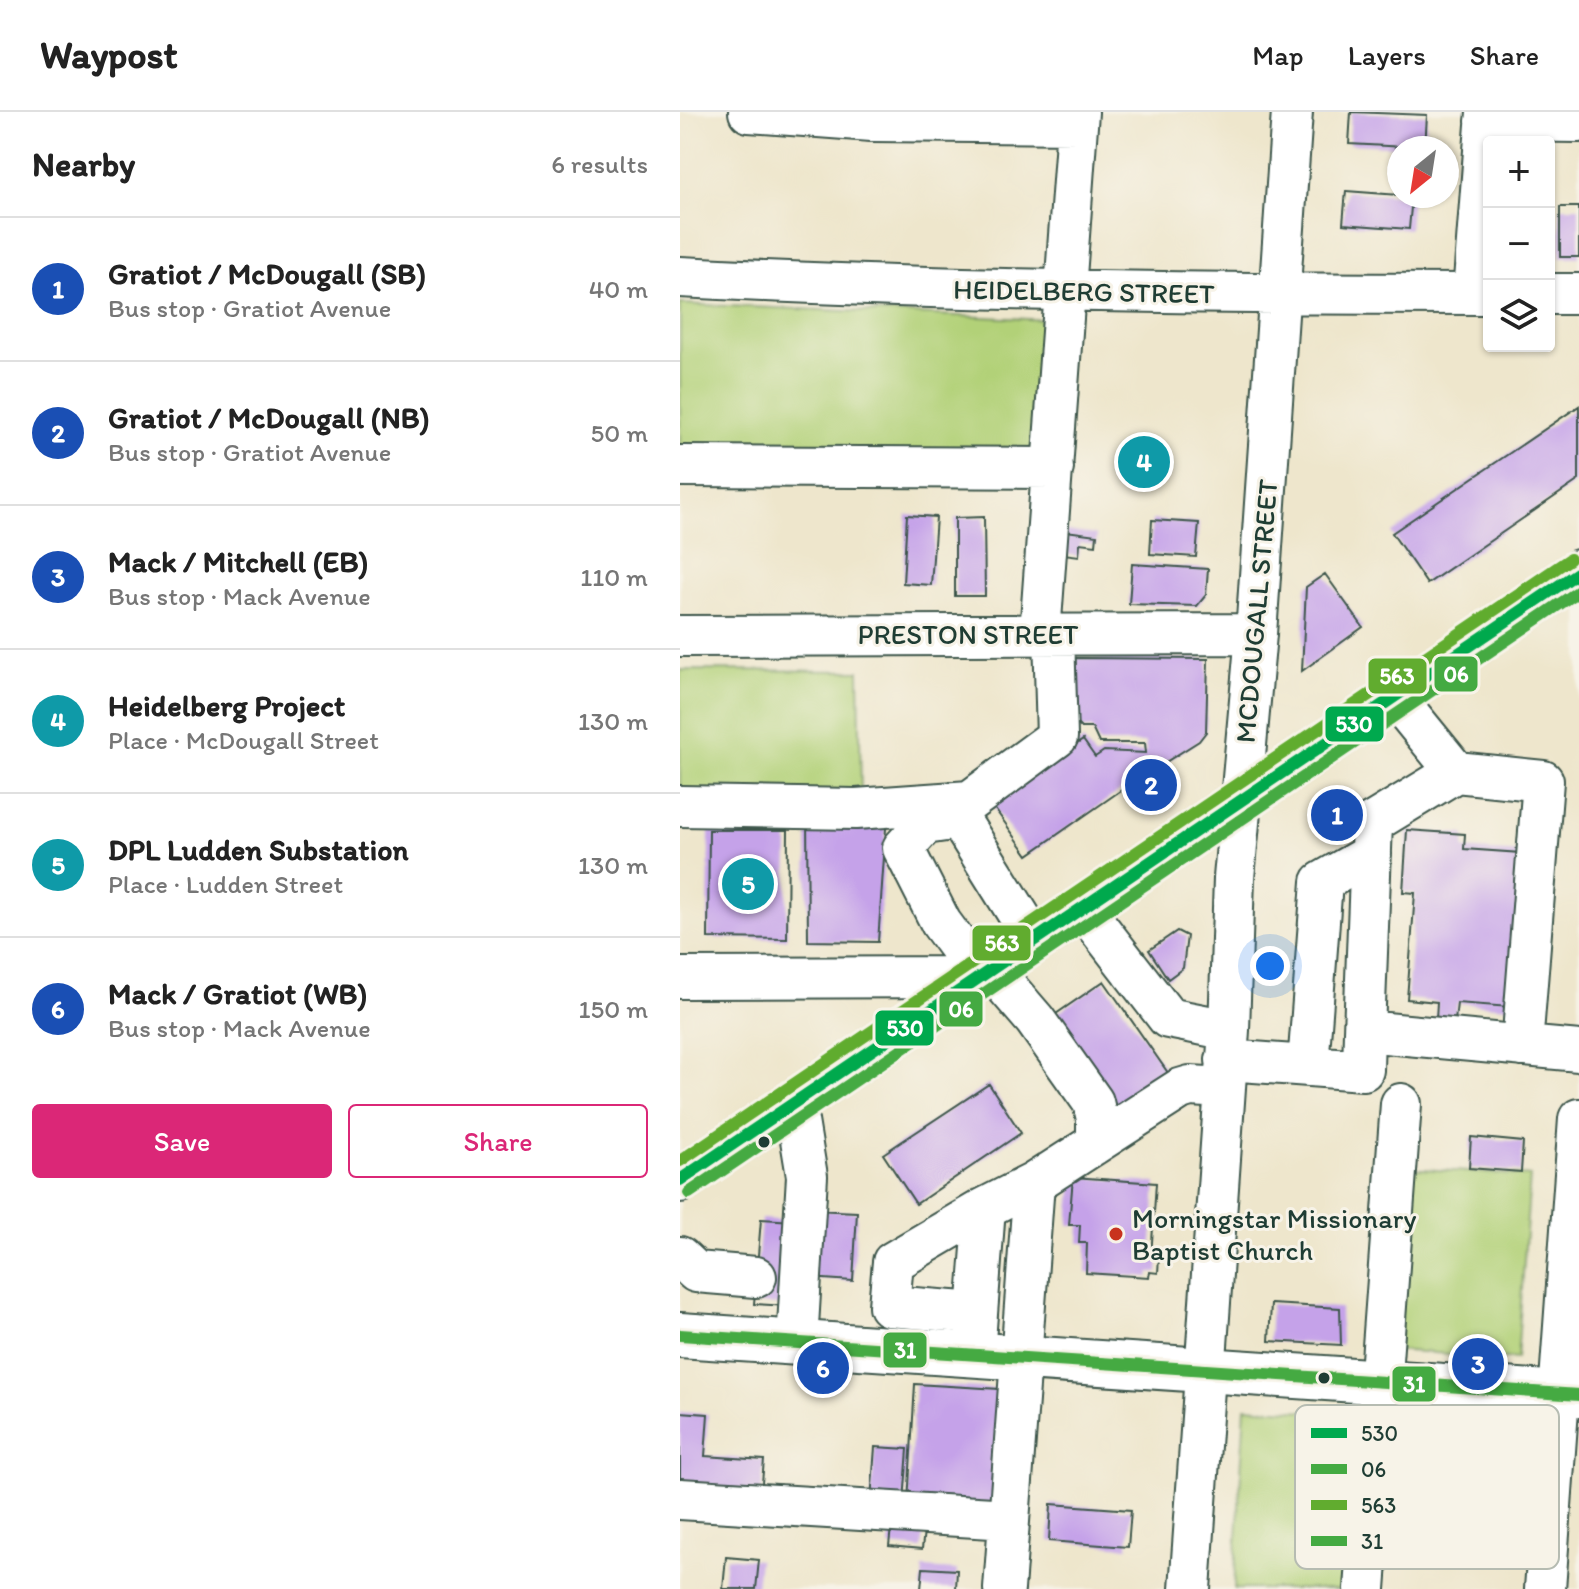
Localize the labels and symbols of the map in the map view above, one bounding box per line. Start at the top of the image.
north arrow [1387,136,1459,208]
street label: HEIDELBERG STREET [953,272,1215,310]
pin: 4 [1118,432,1170,492]
street label: MCDOUGALL STREET [1228,477,1284,744]
street label: PRESTON STREET [857,617,1079,651]
line badge: 06 [1433,655,1479,693]
line badge: 563 [1367,657,1428,695]
text: 06 [1443,661,1469,688]
text: 563 [1379,663,1415,690]
line badge: 530 [1324,705,1385,743]
text: 530 [1335,711,1373,738]
pin: 2 [1125,755,1177,815]
pin: 1 [1311,785,1363,845]
pin: 5 [722,854,774,914]
line badge: 563 [971,924,1032,962]
text: 563 [984,930,1020,957]
your location [1250,946,1290,986]
line badge: 06 [938,990,984,1028]
text: 06 [948,996,974,1023]
line badge: 530 [874,1009,935,1047]
text: 530 [886,1015,924,1042]
unlabelled marker [756,1134,772,1150]
place label: Morningstar Missionary Baptist Church [1132,1201,1417,1267]
marker: Morningstar Missionary Baptist Church [1107,1225,1125,1243]
line badge: 31 [882,1331,928,1369]
pin: 3 [1452,1334,1504,1394]
text: 31 [894,1337,917,1364]
pin: 6 [797,1338,849,1398]
line badge: 31 [1391,1365,1437,1403]
unlabelled marker [1316,1370,1332,1386]
text: 31 [1403,1371,1426,1398]
legend [1295,1405,1559,1569]
text: 530 [1361,1420,1398,1447]
text: 06 [1361,1456,1386,1483]
text: 563 [1361,1492,1396,1519]
text: 31 [1361,1528,1383,1555]

